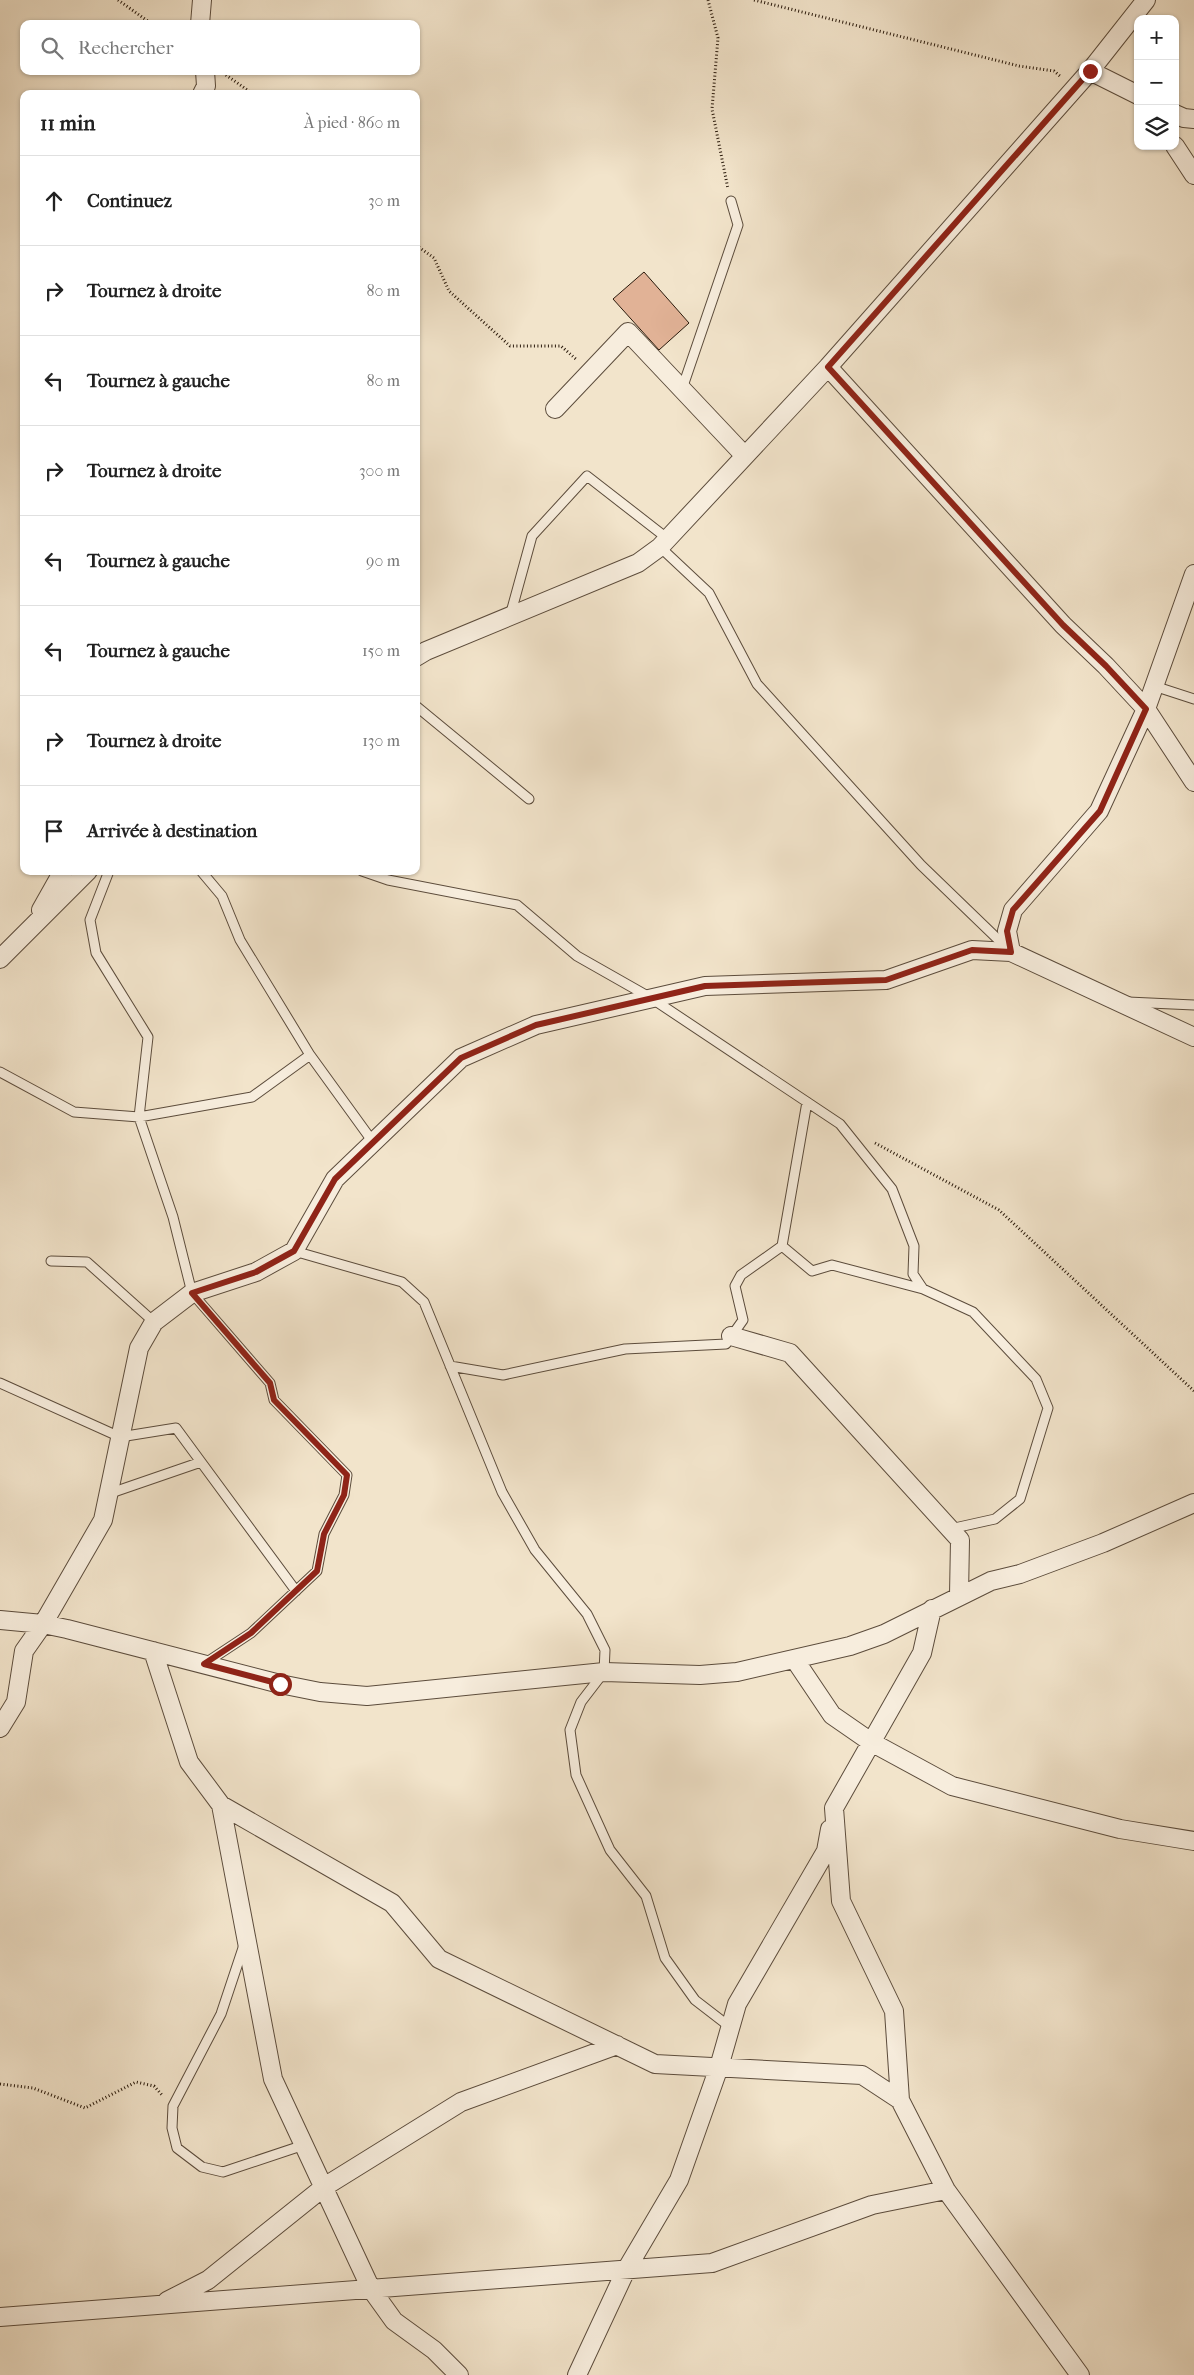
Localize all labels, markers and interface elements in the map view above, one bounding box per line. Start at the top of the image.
map controls [1134,15,1179,150]
button: + [1134,15,1179,60]
search box [20,20,420,75]
icon: search [38,34,66,62]
text: Rechercher [78,37,174,59]
route end [1079,60,1102,83]
button: − [1134,60,1179,105]
button: layers [1134,105,1179,150]
text: 11 min [40,111,95,135]
text: À pied · 860 m [304,113,400,132]
icon: ahead [40,187,68,215]
text: Continuez [87,190,172,212]
text: 30 m [368,191,400,210]
icon: right [40,277,68,305]
text: Tournez à droite [87,280,221,302]
text: 80 m [366,281,400,300]
icon: left [40,367,68,395]
text: Tournez à gauche [87,370,230,392]
text: 80 m [366,371,400,390]
icon: right [40,457,68,485]
text: Tournez à droite [87,460,221,482]
text: 300 m [359,461,400,480]
icon: left [40,547,68,575]
text: Tournez à gauche [87,550,230,572]
text: 90 m [366,551,400,570]
icon: left [40,637,68,665]
text: Tournez à gauche [87,640,230,662]
text: 150 m [362,641,400,660]
icon: right [40,727,68,755]
text: Tournez à droite [87,730,221,752]
text: 130 m [362,731,400,750]
icon: arrive [40,817,68,845]
text: Arrivée à destination [87,820,257,842]
route start [269,1673,292,1696]

